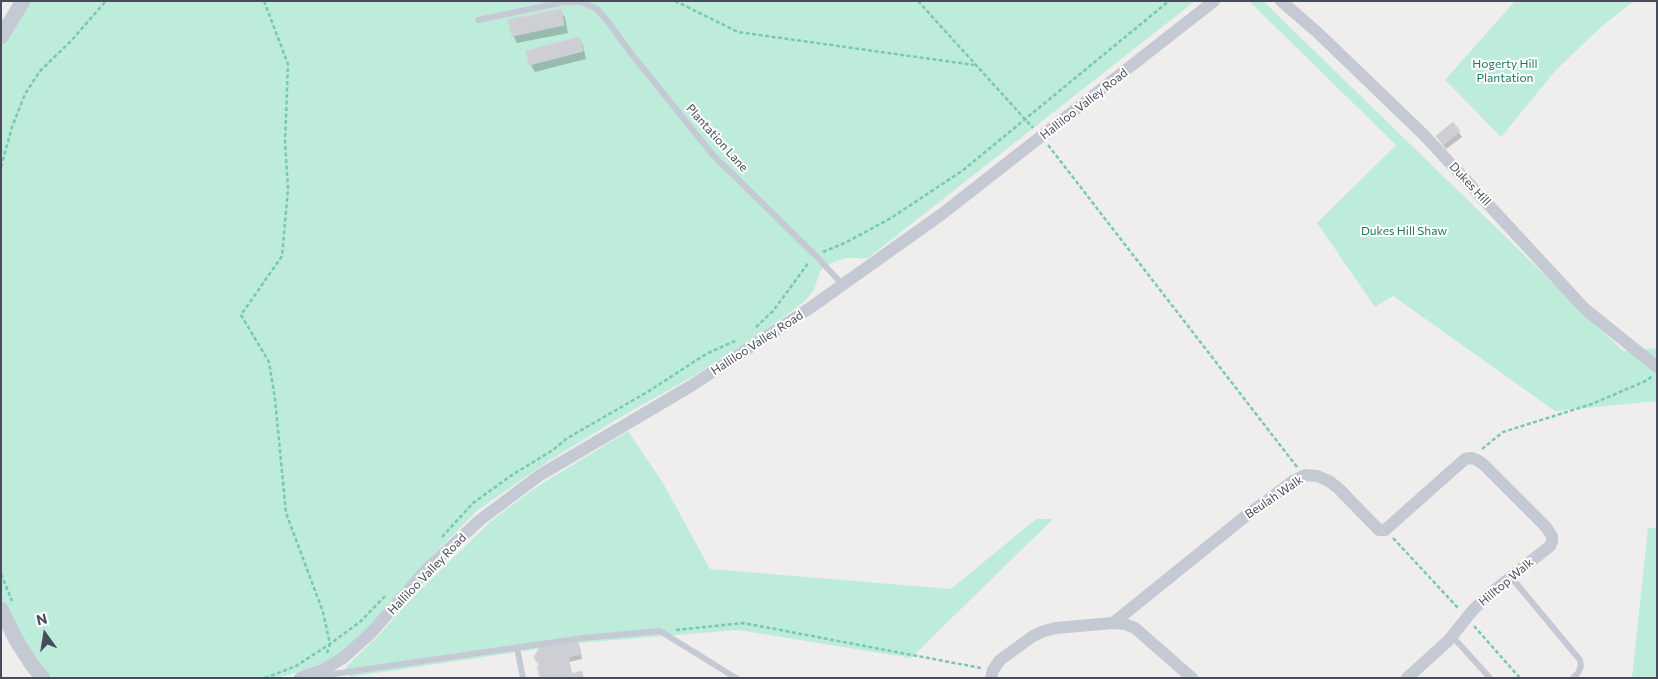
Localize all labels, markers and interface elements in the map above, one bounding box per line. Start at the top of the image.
park label: Hogerty Hill Plantation [1472,57,1538,85]
street label: Halliloo Valley Road [1037,65,1131,143]
street label: Plantation Lane [683,101,751,175]
street label: Dukes Hill [1446,159,1494,209]
park label: Dukes Hill Shaw [1361,224,1447,238]
street label: Halliloo Valley Road [708,308,806,378]
street label: Beulah Walk [1242,472,1306,522]
street label: Halliloo Valley Road [385,531,469,617]
street label: Hilltop Walk [1476,555,1536,609]
north arrow [20,609,70,659]
text: N [34,609,49,628]

